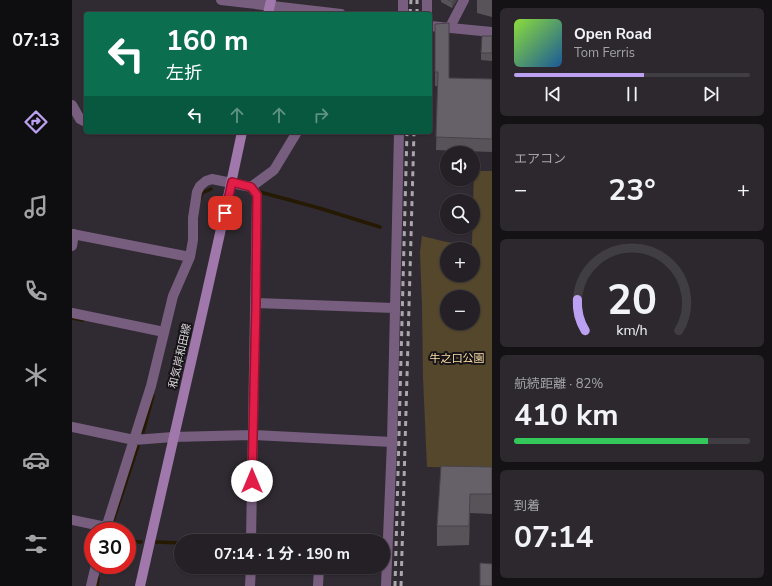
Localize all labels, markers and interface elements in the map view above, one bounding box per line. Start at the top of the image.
text: 160 m [166,22,249,60]
text: Open Road [574,24,652,44]
text: 07:13 [12,28,60,52]
icon: left [100,28,152,80]
text: Tom Ferris [574,44,635,62]
text: 左折 [166,61,202,85]
icon: previous [542,83,564,105]
icon: pause [621,83,643,105]
icon: next [700,83,722,105]
icon: left [184,104,206,126]
icon: ahead [226,104,248,126]
icon: ahead [268,104,290,126]
icon: right [310,104,332,126]
icon: directions [22,108,50,136]
map controls [440,146,480,330]
button: sound [440,146,480,186]
text: エアコン [514,150,566,168]
text: 23° [608,170,656,211]
text: − [514,175,527,205]
text: + [737,175,750,205]
icon: music [22,193,50,221]
button: search [440,194,480,234]
pin [208,196,242,230]
icon: arrive [214,202,236,224]
button: + [440,242,480,282]
text: 20 [607,272,657,329]
icon: phone [22,277,50,305]
button: − [440,290,480,330]
text: km/h [616,321,648,340]
street label: 和気岸和田線 [165,322,195,390]
park label: 牛之口公園 [430,351,485,366]
icon: climate [22,361,50,389]
text: 航続距離 · 82% [514,375,603,393]
text: 410 km [514,395,619,436]
icon: car [22,446,50,474]
position arrow [231,460,273,502]
text: 到着 [514,497,540,515]
text: 07:14 [514,517,593,558]
speed limit sign: 30 [84,522,136,574]
icon: filters [22,530,50,558]
text: 07:14 · 1 分 · 190 m [214,544,350,564]

